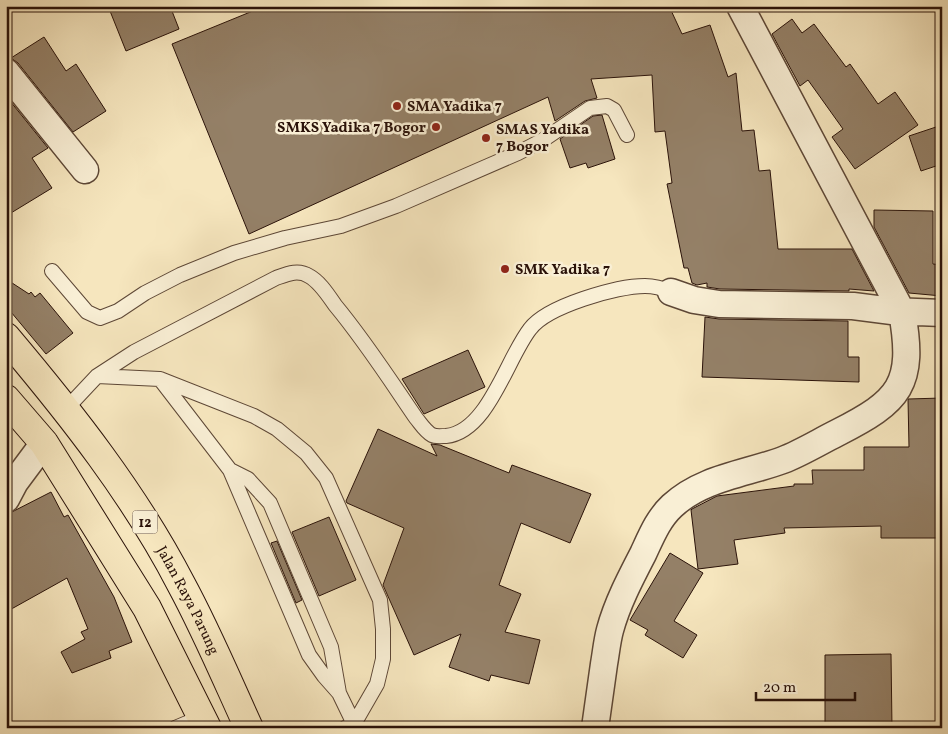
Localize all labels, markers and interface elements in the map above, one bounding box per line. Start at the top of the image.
place label: SMA Yadika 7 [407,97,502,118]
marker: SMA Yadika 7 [391,100,403,112]
place label: SMKS Yadika 7 Bogor [277,118,426,139]
place label: SMAS Yadika 7 Bogor [496,120,589,158]
marker: SMKS Yadika 7 Bogor [430,121,442,133]
marker: SMAS Yadika 7 Bogor [480,132,492,144]
place label: SMK Yadika 7 [515,260,610,281]
marker: SMK Yadika 7 [499,263,511,275]
road number: 12 [132,511,158,534]
street label: Jalan Raya Parung [150,542,224,659]
scale bar [756,669,854,701]
text: 20 m [763,678,796,699]

